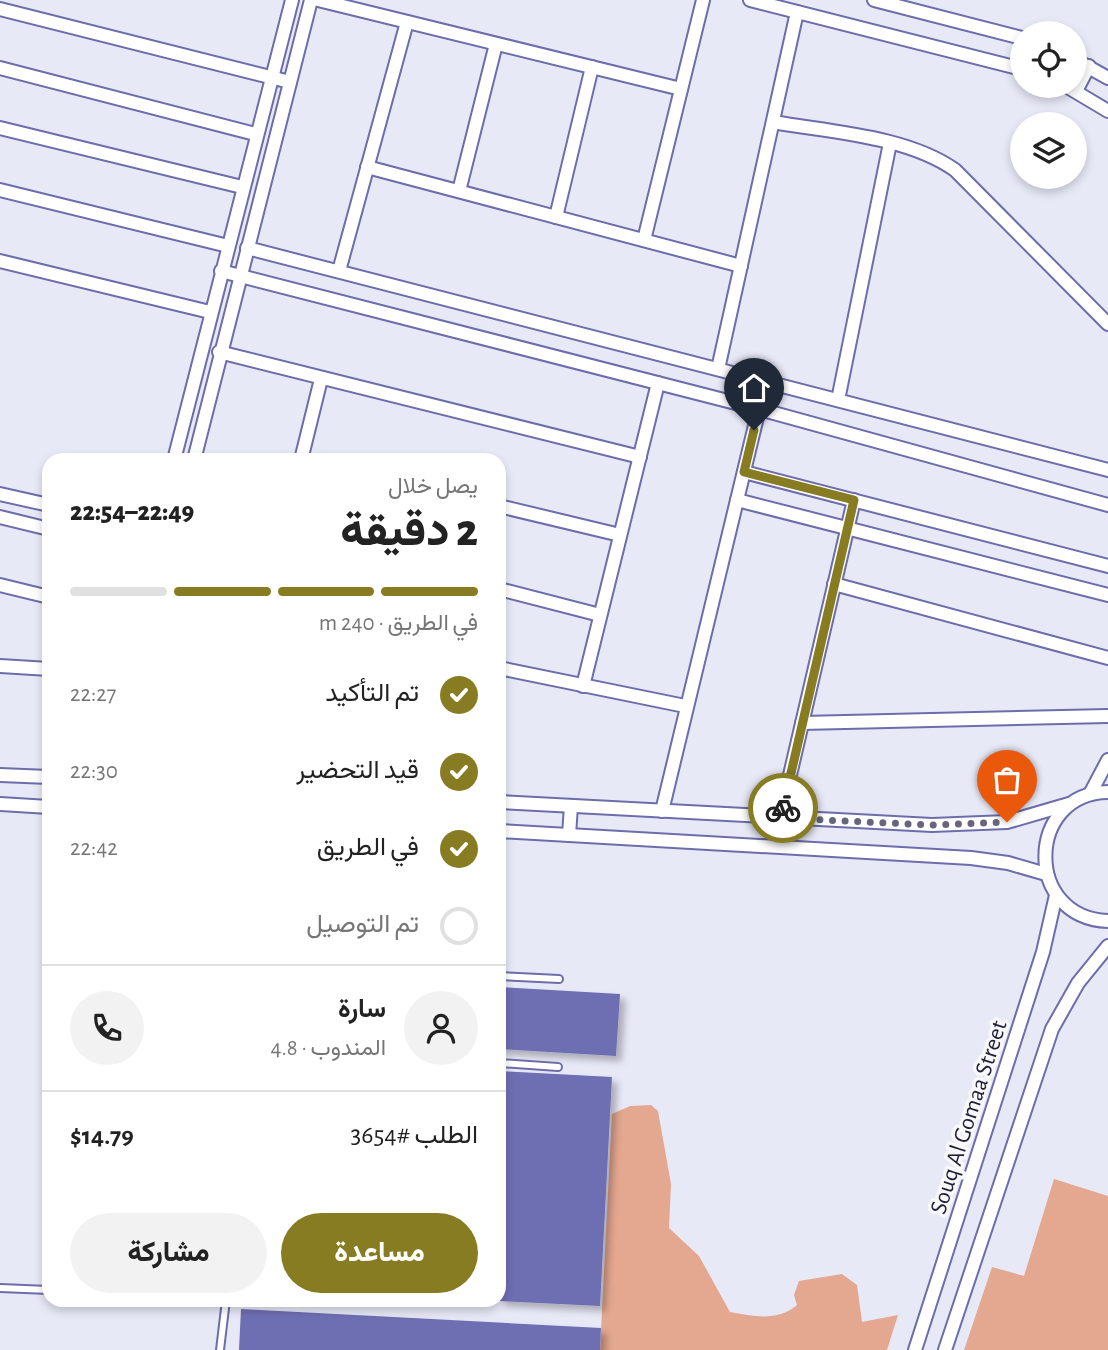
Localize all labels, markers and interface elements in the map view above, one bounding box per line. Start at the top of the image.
map controls [1010,21,1087,189]
button: locate [1010,21,1087,98]
button: layers [1010,112,1087,189]
pin [724,358,784,430]
icon: home [735,369,773,407]
text: يصل خلال [388,475,478,498]
text: 22:49–22:54 [70,499,194,525]
text: 2 دقيقة [340,508,478,554]
text: في الطريق · 240 m [319,612,478,635]
icon: check [440,676,478,714]
text: تم التأكيد [325,680,419,706]
text: 22:27 [70,683,116,706]
pin [977,750,1037,822]
icon: check [440,753,478,791]
text: قيد التحضير [296,757,419,783]
text: 22:30 [70,760,118,783]
icon: bag [988,761,1026,799]
courier [748,773,818,843]
icon: bike [764,789,802,827]
icon: check [440,830,478,868]
text: في الطريق [317,834,419,860]
text: 22:42 [70,837,118,860]
text: تم التوصيل [306,911,419,937]
button: phone [70,991,144,1065]
button: person [404,991,478,1065]
text: سارة [338,996,386,1022]
street label: Souq Al Gomaa Street [926,1017,1012,1217]
text: المندوب · 4.8 [270,1037,386,1060]
text: الطلب #3654 [350,1122,478,1148]
text: $14.79 [70,1123,134,1149]
button: مشاركة [70,1213,267,1293]
button: مساعدة [281,1213,478,1293]

